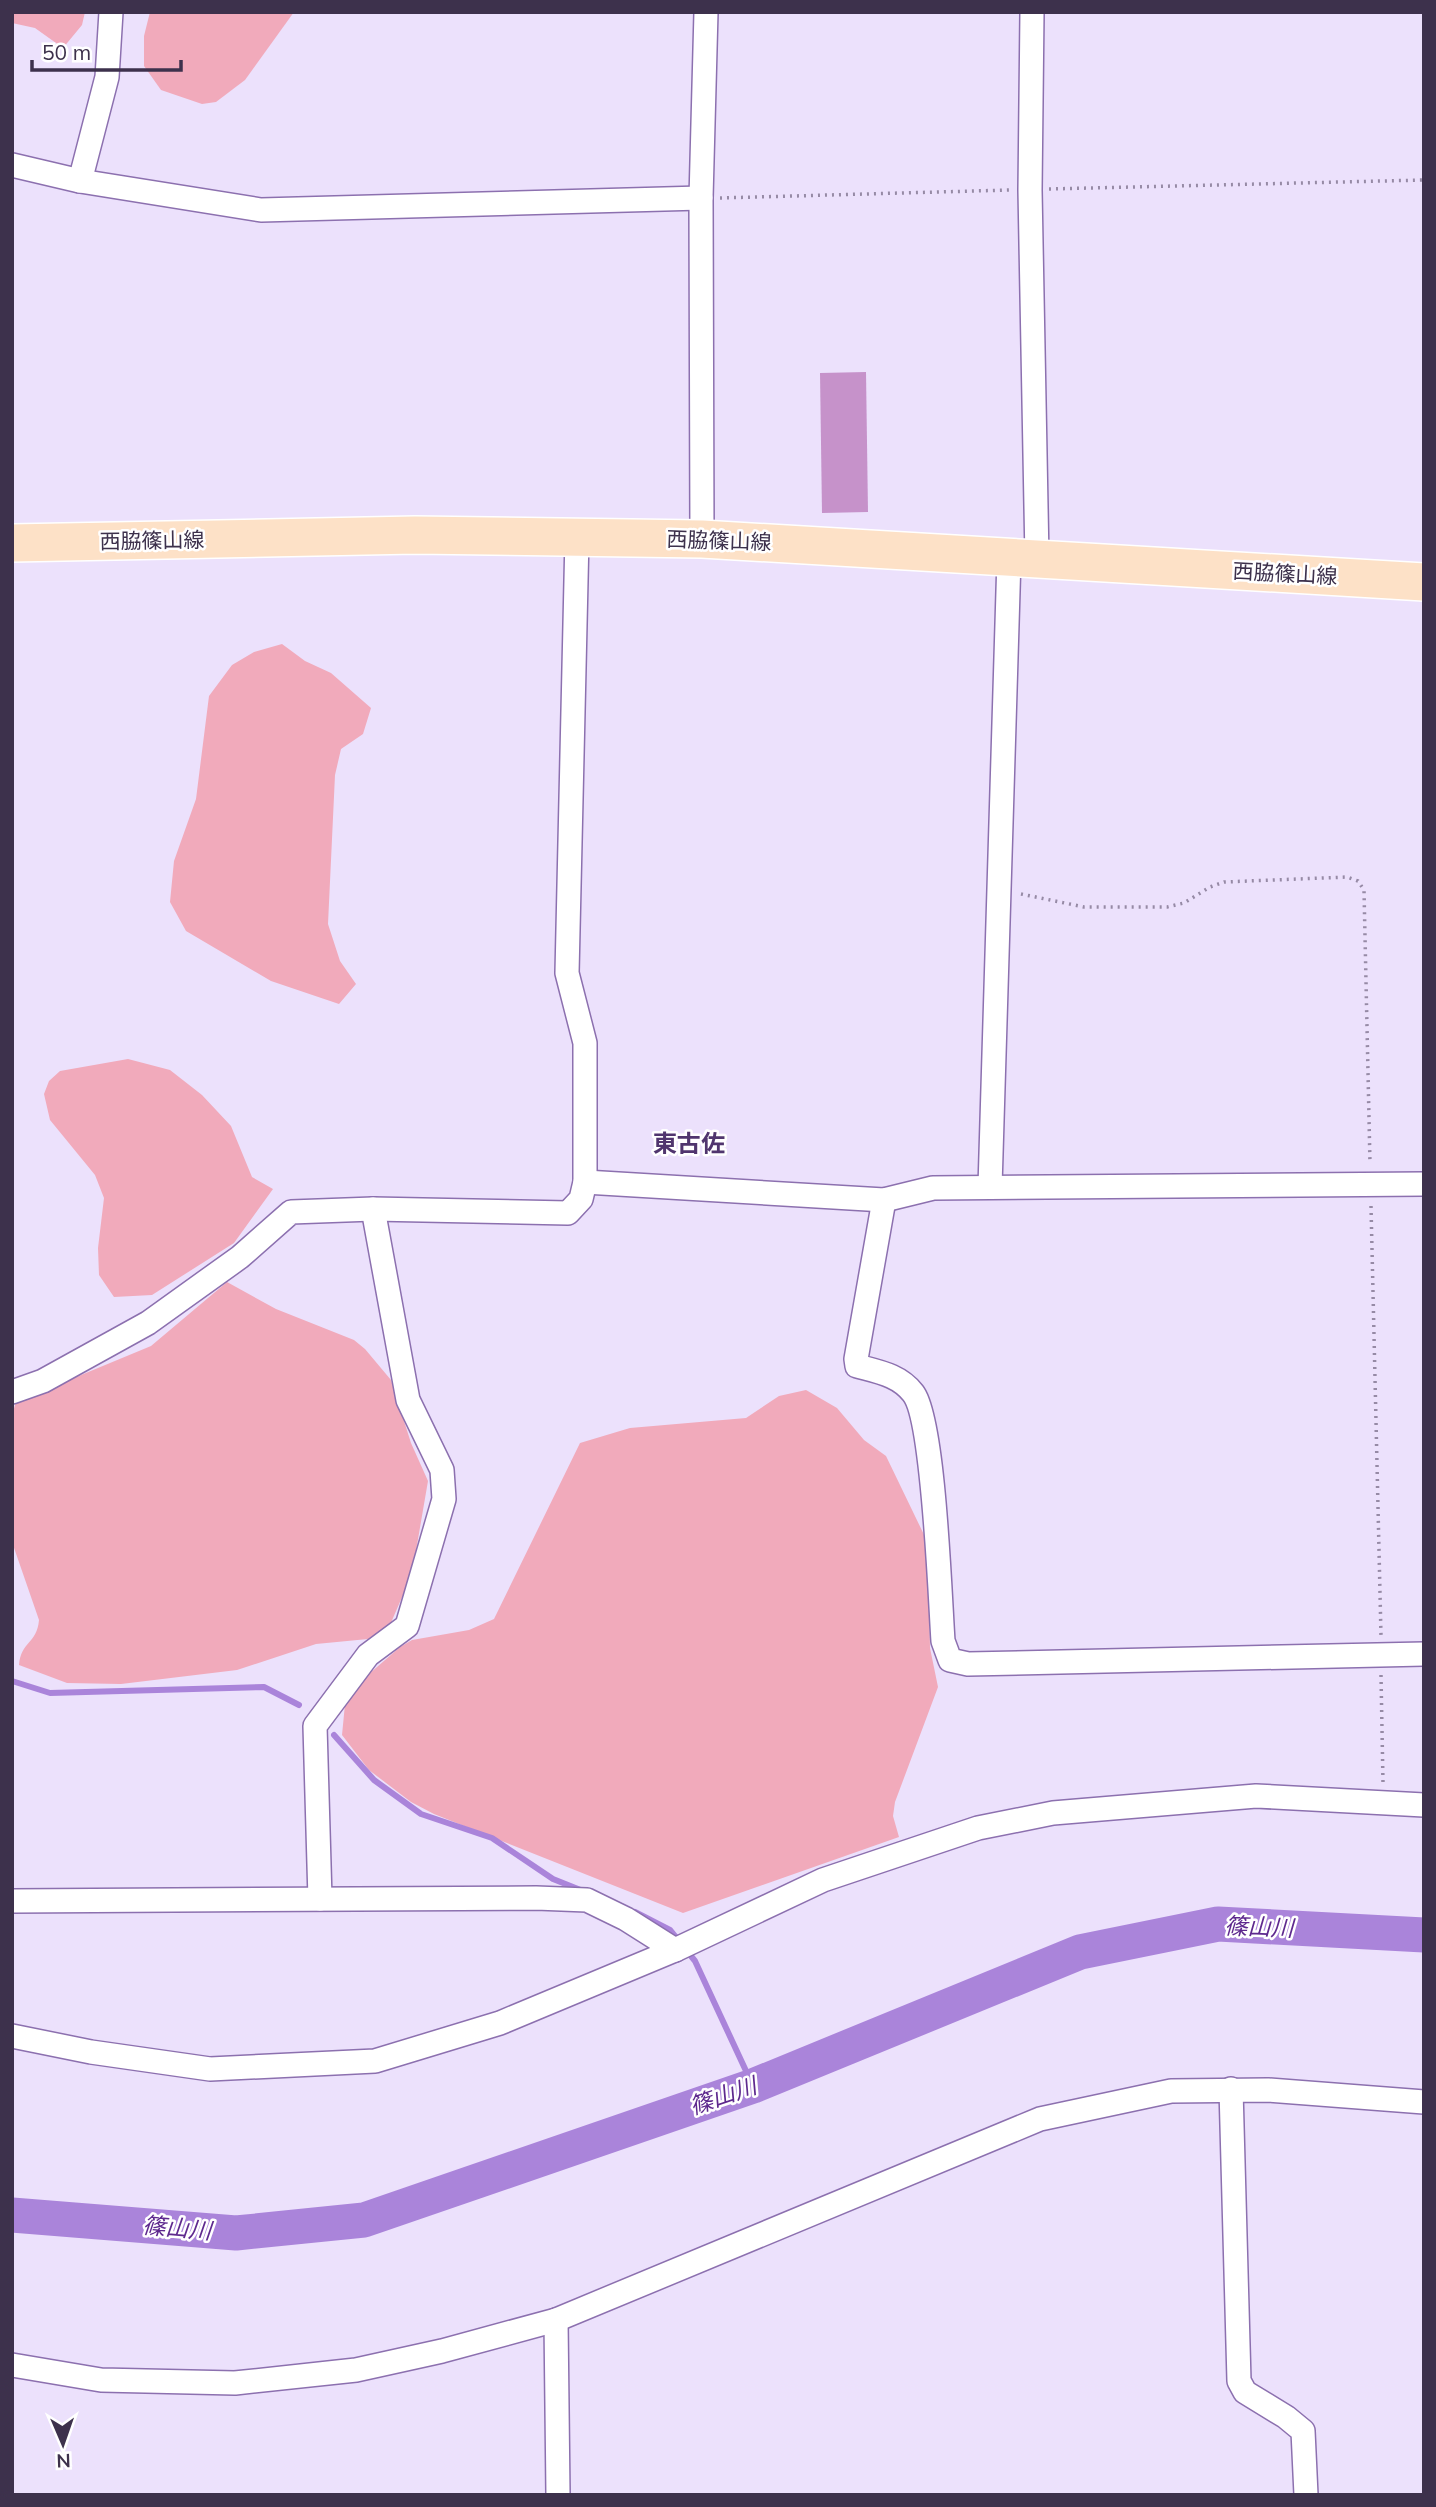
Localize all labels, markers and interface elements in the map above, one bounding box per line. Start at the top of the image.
scale bar [32,28,180,72]
text: 50 m [42,39,91,65]
street label: 西脇篠山線 [666,525,772,555]
street label: 西脇篠山線 [99,526,205,554]
street label: 西脇篠山線 [1232,557,1338,589]
district label: 東古佐 [653,1128,725,1158]
water label: 篠山川 [1224,1911,1297,1942]
water label: 篠山川 [685,2070,763,2120]
water label: 篠山川 [141,2210,216,2245]
north arrow [28,2409,98,2479]
text: N [56,2449,71,2473]

